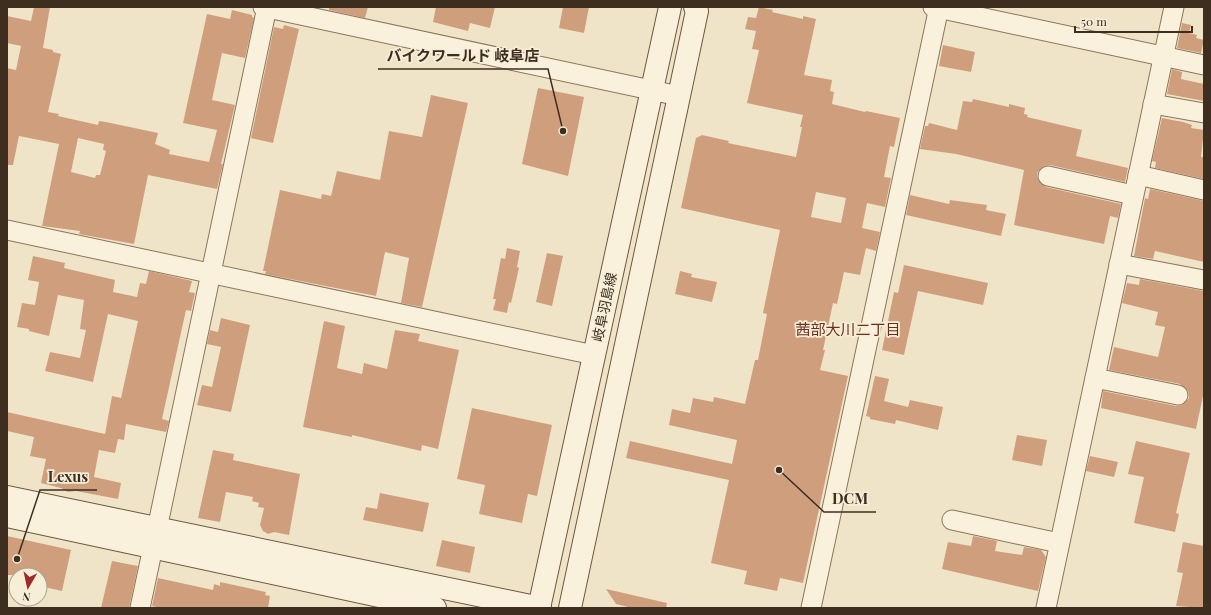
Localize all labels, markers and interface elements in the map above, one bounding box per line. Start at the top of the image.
scale bar [1075,8,1192,34]
text: 50 m [1081,13,1107,29]
callout: バイクワールド 岐阜店 [378,42,548,69]
text: バイクワールド 岐阜店 [386,45,540,65]
street label: 岐阜羽島線 [587,271,621,343]
district label: 茜部大川二丁目 [795,319,901,339]
callout: Lexus [40,463,97,490]
text: Lexus [48,466,88,486]
callout: DCM [824,485,876,512]
text: DCM [832,488,868,508]
north arrow [8,567,48,607]
text: N [21,589,31,605]

